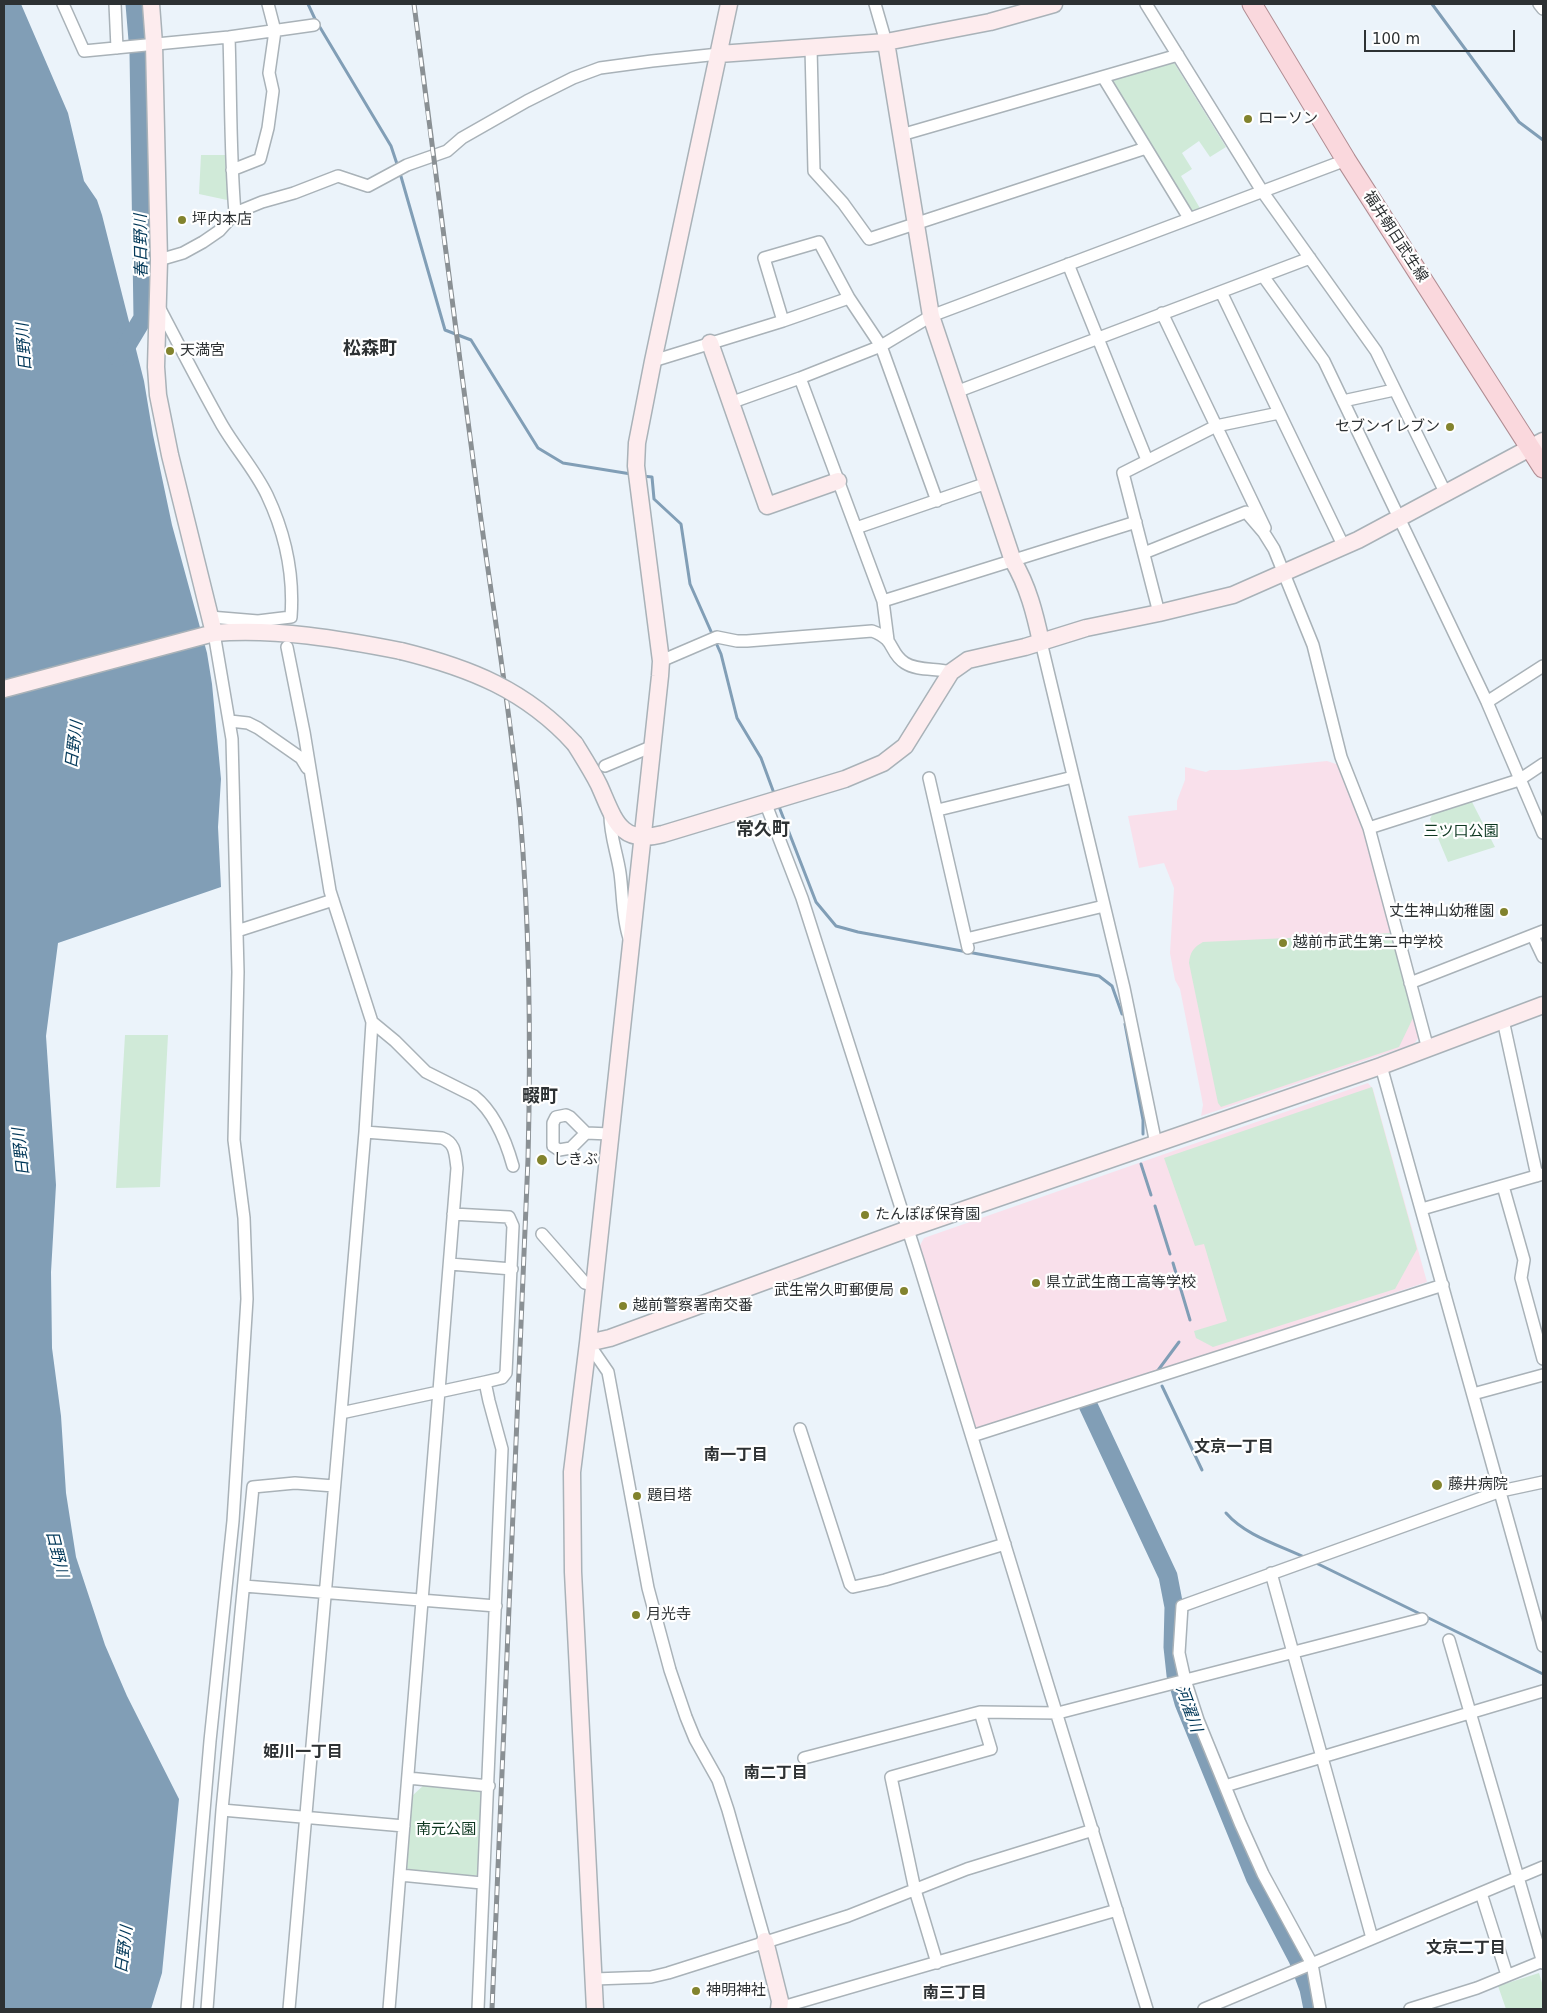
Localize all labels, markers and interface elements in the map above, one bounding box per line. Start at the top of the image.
scale bar [1367,20,1518,52]
text: 100 m [1372,30,1420,48]
place label: ローソン [1258,110,1318,128]
marker: ローソン [1242,113,1254,125]
street label: 福井朝日武生線 [1359,188,1431,286]
place label: 坪内本店 [192,211,252,229]
water label: 春日野川 [132,214,152,278]
marker: 坪内本店 [176,214,188,226]
water label: 日野川 [14,322,36,372]
district label: 松森町 [343,338,397,360]
place label: 天満宮 [180,342,225,360]
marker: 天満宮 [164,345,176,357]
place label: セブンイレブン [1335,418,1440,436]
marker: セブンイレブン [1444,421,1456,433]
water label: 日野川 [63,720,87,770]
district label: 常久町 [736,819,790,841]
park label: 三ツ口公園 [1424,823,1498,841]
place label: 丈生神山幼稚園 [1389,903,1494,921]
marker: 丈生神山幼稚園 [1498,906,1510,918]
place label: 越前市武生第二中学校 [1293,934,1443,952]
marker: 越前市武生第二中学校 [1277,937,1289,949]
district label: 畷町 [522,1086,558,1108]
water label: 日野川 [10,1127,34,1177]
place label: しきぶ [553,1151,598,1169]
marker: しきぶ [535,1153,549,1167]
place label: たんぽぽ保育園 [875,1206,980,1224]
marker: たんぽぽ保育園 [859,1209,871,1221]
place label: 県立武生商工高等学校 [1046,1274,1196,1292]
marker: 県立武生商工高等学校 [1030,1277,1042,1289]
place label: 武生常久町郵便局 [774,1282,894,1300]
marker: 武生常久町郵便局 [898,1285,910,1297]
place label: 越前警察署南交番 [633,1297,753,1315]
marker: 越前警察署南交番 [617,1300,629,1312]
district label: 文京一丁目 [1194,1438,1274,1458]
district label: 南一丁目 [704,1446,768,1466]
place label: 藤井病院 [1448,1476,1508,1494]
marker: 藤井病院 [1430,1478,1444,1492]
place label: 題目塔 [647,1487,692,1505]
marker: 題目塔 [631,1490,643,1502]
water label: 日野川 [41,1528,71,1580]
place label: 月光寺 [646,1606,691,1624]
marker: 月光寺 [630,1609,642,1621]
water label: 河濯川 [1171,1683,1205,1735]
district label: 姫川一丁目 [263,1743,343,1763]
district label: 南二丁目 [744,1764,808,1784]
park label: 南元公園 [416,1821,476,1839]
water label: 日野川 [113,1925,137,1975]
district label: 文京二丁目 [1426,1939,1506,1959]
place label: 神明神社 [706,1982,766,2000]
district label: 南三丁目 [923,1984,987,2004]
marker: 神明神社 [690,1985,702,1997]

